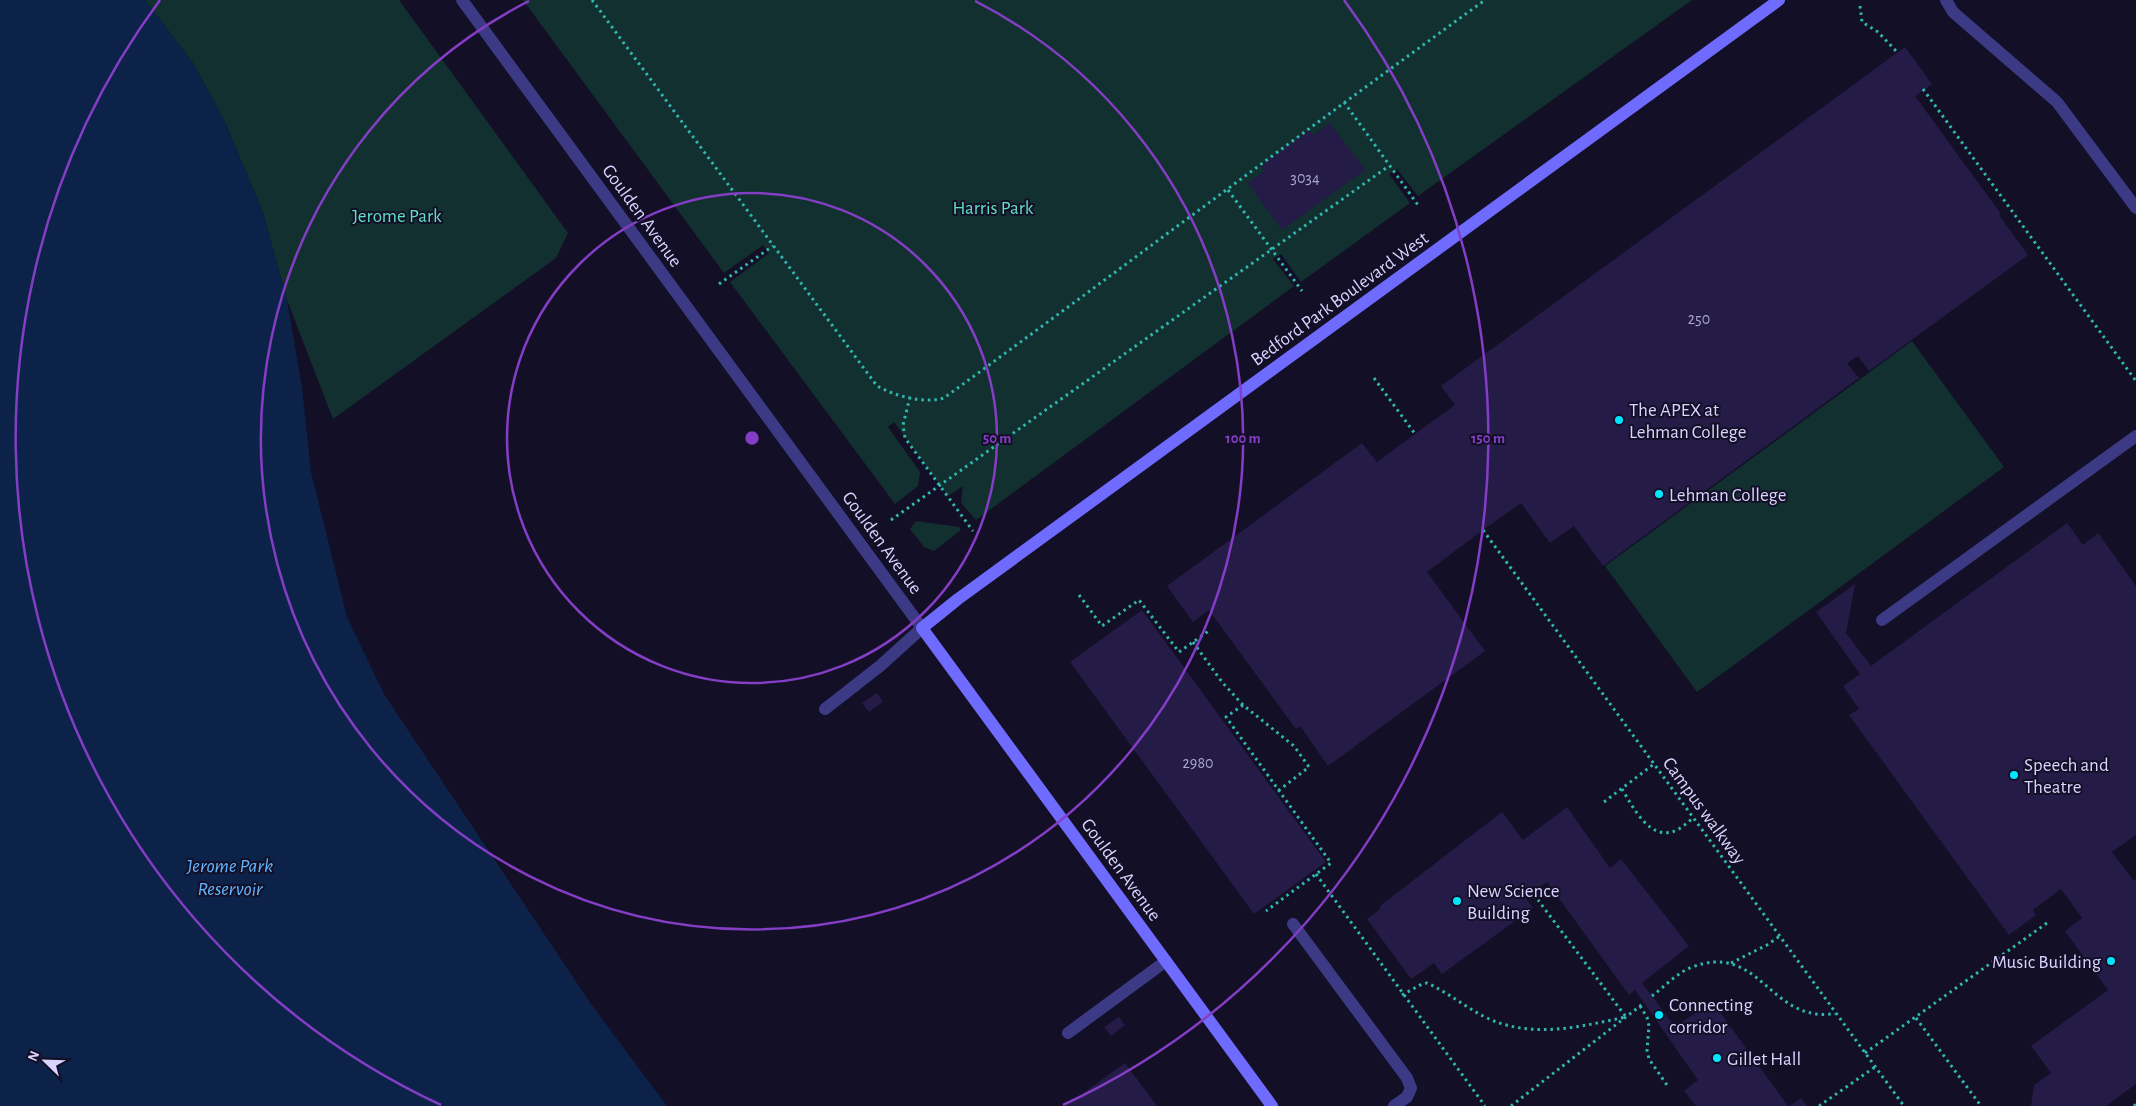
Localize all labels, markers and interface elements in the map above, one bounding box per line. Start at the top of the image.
street label: Goulden Avenue [598,161,685,271]
house number: 3034 [1290,170,1320,186]
park label: Harris Park [952,199,1034,218]
park label: Jerome Park [352,207,442,226]
street label: Bedford Park Boulevard West [1248,229,1432,370]
house number: 250 [1688,311,1710,327]
place label: The APEX at Lehman College [1629,401,1747,442]
marker: The APEX at Lehman College [1613,414,1625,426]
centre of rings [743,429,761,447]
text: 50 m [983,431,1011,446]
text: 100 m [1225,431,1261,446]
text: 150 m [1471,431,1505,446]
place label: Lehman College [1669,486,1787,505]
street label: Goulden Avenue [838,488,925,598]
marker: Lehman College [1653,488,1665,500]
street label: Campus walkway [1659,754,1749,868]
house number: 2980 [1183,755,1213,771]
place label: Speech and Theatre [2024,756,2109,797]
marker: Speech and Theatre [2008,769,2020,781]
street label: Goulden Avenue [1077,815,1164,925]
water label: Jerome Park Reservoir [186,856,273,899]
place label: New Science Building [1467,882,1559,923]
marker: New Science Building [1451,895,1463,907]
place label: Music Building [1992,953,2102,972]
marker: Music Building [2105,955,2117,967]
place label: Connecting corridor [1669,996,1754,1037]
marker: Connecting corridor [1653,1009,1665,1021]
north arrow [20,1036,70,1086]
text: N [26,1049,42,1064]
place label: Gillet Hall [1727,1050,1801,1069]
marker: Gillet Hall [1711,1052,1723,1064]

